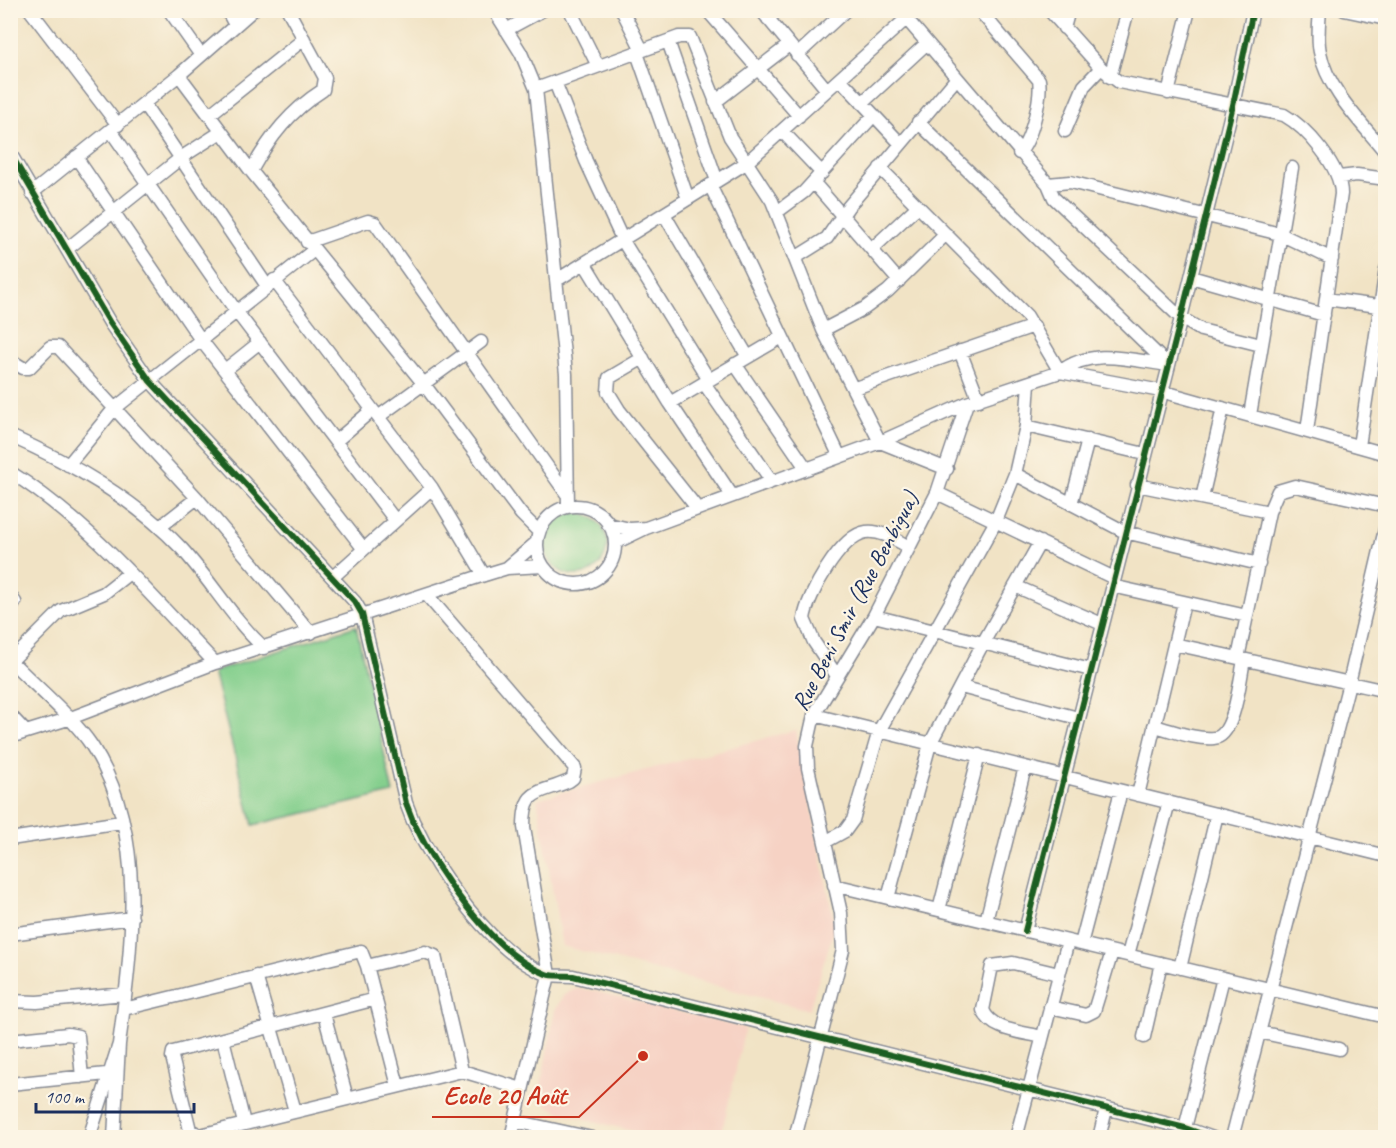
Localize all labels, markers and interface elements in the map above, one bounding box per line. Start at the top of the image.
street label: Rue Beni Smir (Rue Benbigua) [785,486,926,715]
callout: Ecole 20 Août [432,1073,579,1117]
scale bar [36,1076,194,1114]
text: Ecole 20 Août [444,1079,569,1112]
text: 100 m [45,1086,86,1108]

